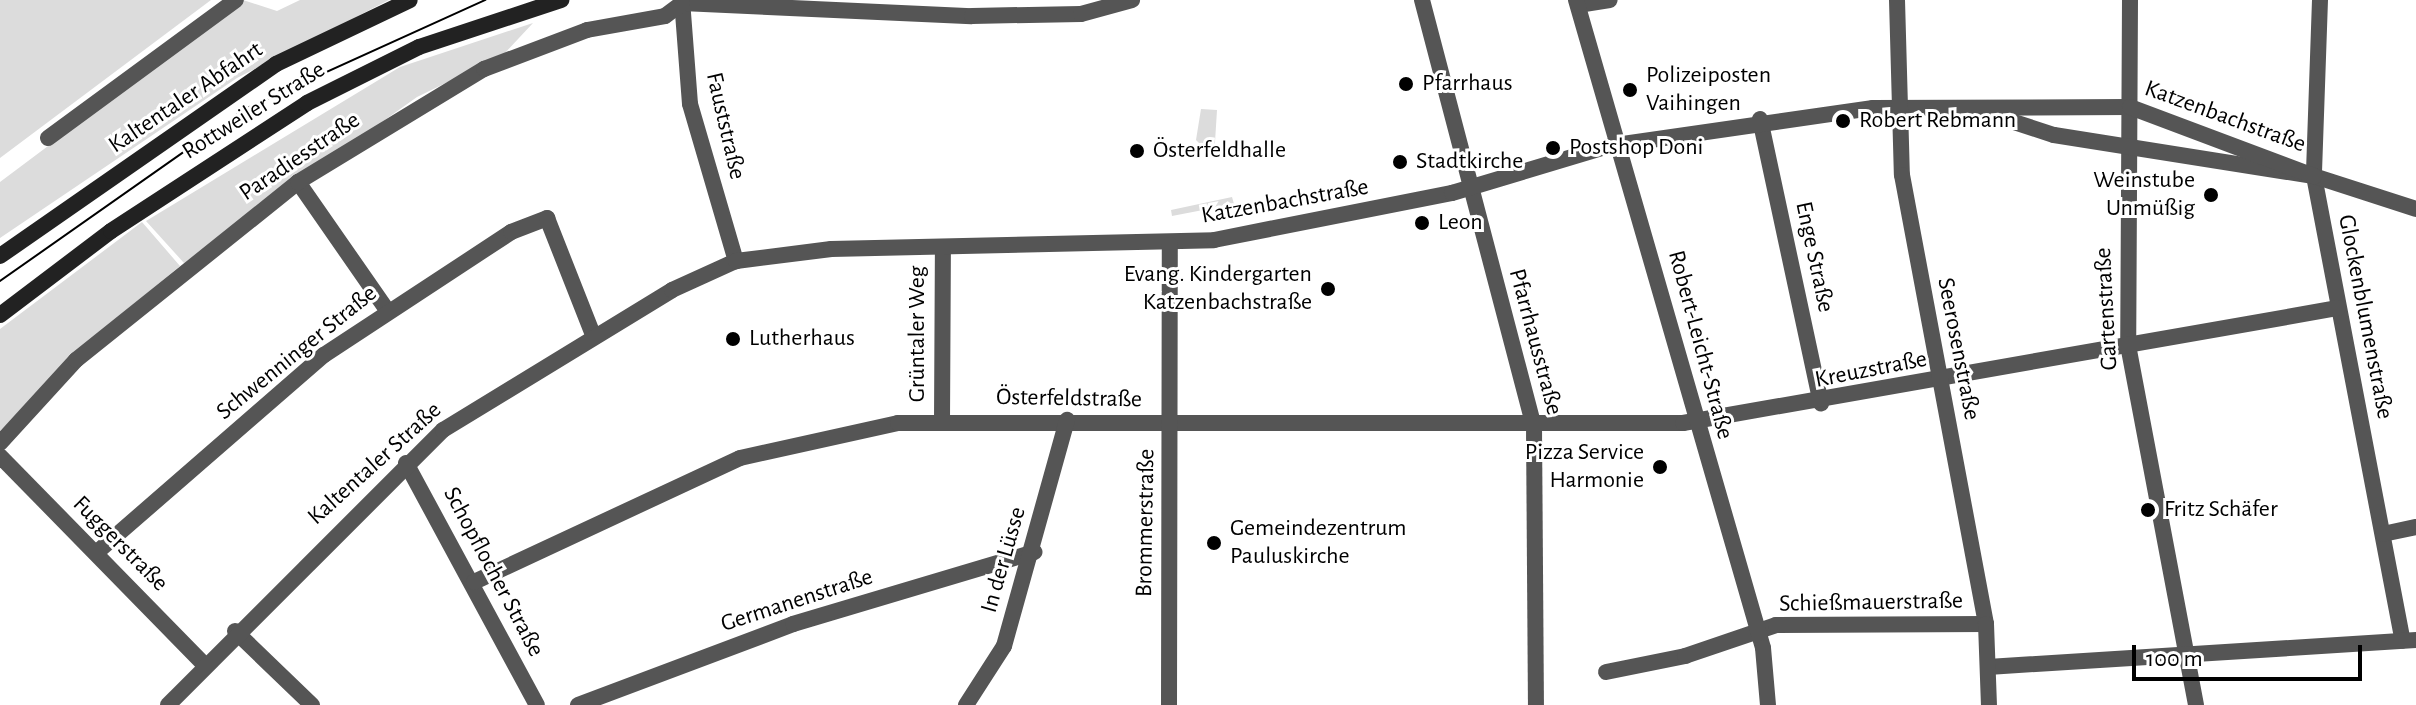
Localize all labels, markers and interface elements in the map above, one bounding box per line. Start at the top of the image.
street label: Kaltentaler Abfahrt [103,36,269,160]
street label: Rottweiler Straße [177,56,331,166]
place label: Polizeiposten Vaihingen [1646,62,1771,118]
street label: Fauststraße [699,70,751,182]
place label: Pfarrhaus [1422,70,1513,98]
marker: Pfarrhaus [1397,75,1415,93]
street label: Katzenbachstraße [2141,75,2309,159]
marker: Polizeiposten Vaihingen [1621,81,1639,99]
street label: Paradiesstraße [234,106,366,208]
place label: Robert Rebmann [1859,107,2016,135]
marker: Robert Rebmann [1834,112,1852,130]
place label: Postshop Doni [1569,134,1703,162]
place label: Österfeldhalle [1153,137,1286,165]
marker: Postshop Doni [1544,139,1562,157]
marker: Österfeldhalle [1128,142,1146,160]
place label: Stadtkirche [1416,148,1523,176]
marker: Stadtkirche [1391,153,1409,171]
place label: Weinstube Unmüßig [2093,167,2195,223]
street label: Katzenbachstraße [1199,173,1371,231]
marker: Weinstube Unmüßig [2202,186,2220,204]
street label: Enge Straße [1788,199,1840,315]
place label: Leon [1438,209,1483,237]
street label: Glockenblumenstraße [2331,212,2399,422]
marker: Leon [1413,214,1431,232]
street label: Robert-Leicht-Straße [1661,247,1739,443]
street label: Gartenstraße [2089,247,2125,371]
place label: Evang. Kindergarten Katzenbachstraße [1124,261,1312,317]
street label: Grüntaler Weg [904,266,932,402]
street label: Pfarrhausstraße [1502,266,1568,418]
street label: Seerosenstraße [1930,275,1986,423]
street label: Schwenninger Straße [211,279,383,427]
marker: Evang. Kindergarten Katzenbachstraße [1319,280,1337,298]
place label: Lutherhaus [749,325,855,353]
marker: Lutherhaus [724,330,742,348]
street label: Kreuzstraße [1813,345,1929,395]
street label: Österfeldstraße [996,383,1142,415]
street label: Kaltentaler Straße [302,396,448,532]
place label: Pizza Service Harmonie [1525,439,1644,495]
street label: Brommerstraße [1130,449,1162,597]
marker: Pizza Service Harmonie [1651,458,1669,476]
street label: Schopflocher Straße [436,482,550,662]
street label: Fuggerstraße [66,490,174,598]
place label: Fritz Schäfer [2164,496,2278,524]
marker: Fritz Schäfer [2139,501,2157,519]
street label: In der Lüsse [975,504,1033,616]
place label: Gemeindezentrum Pauluskirche [1230,515,1407,571]
marker: Gemeindezentrum Pauluskirche [1205,534,1223,552]
street label: Germanenstraße [717,563,877,639]
street label: Schießmauerstraße [1779,587,1963,619]
scale bar [2136,629,2366,679]
text: 100 m [2146,647,2203,671]

